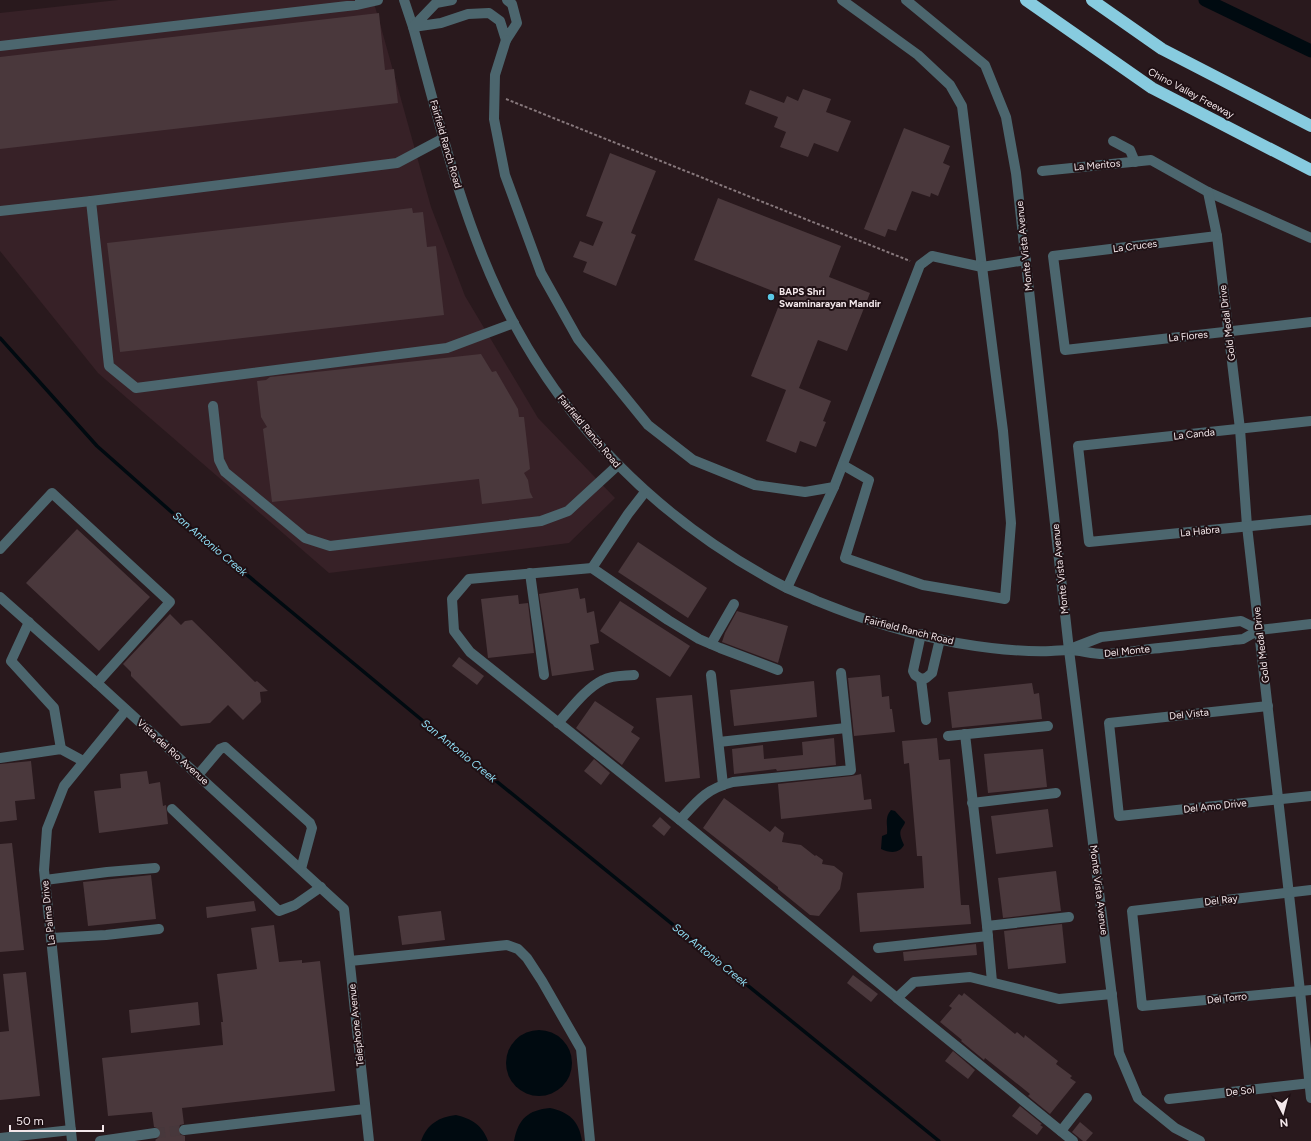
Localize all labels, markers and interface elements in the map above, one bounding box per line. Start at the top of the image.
street label: Chino Valley Freeway [1146,65,1237,122]
street label: Fairfield Ranch Road [427,98,465,190]
street label: La Meritos [1073,156,1121,174]
street label: Monte Vista Avenue [1013,200,1035,292]
street label: La Cruces [1112,237,1158,255]
street label: Gold Medal Drive [1216,284,1238,362]
place label: BAPS Shri Swaminarayan Mandir [779,285,881,310]
marker: BAPS Shri Swaminarayan Mandir [766,292,776,302]
street label: La Flores [1168,327,1209,345]
street label: Fairfield Ranch Road [555,392,624,470]
street label: La Canda [1173,425,1215,443]
water label: San Antonio Creek [170,509,250,579]
street label: La Habra [1180,522,1220,540]
street label: Monte Vista Avenue [1049,523,1071,615]
street label: Gold Medal Drive [1250,606,1272,684]
street label: Fairfield Ranch Road [863,613,955,647]
street label: Del Monte [1103,642,1151,660]
street label: Del Vista [1169,705,1209,723]
street label: Vista del Rio Avenue [135,716,212,788]
water label: San Antonio Creek [419,717,500,786]
street label: Del Amo Drive [1183,796,1248,816]
street label: Monte Vista Avenue [1087,844,1111,936]
street label: La Palma Drive [38,879,58,946]
street label: Del Ray [1204,891,1239,908]
water label: San Antonio Creek [670,921,751,990]
street label: Telephone Avenue [345,983,367,1067]
street label: Del Torro [1206,989,1248,1007]
street label: De Sol [1225,1083,1255,1099]
north arrow [1263,1093,1303,1133]
scale bar [10,1107,103,1133]
text: 50 m [16,1114,44,1128]
text: N [1279,1116,1289,1129]

